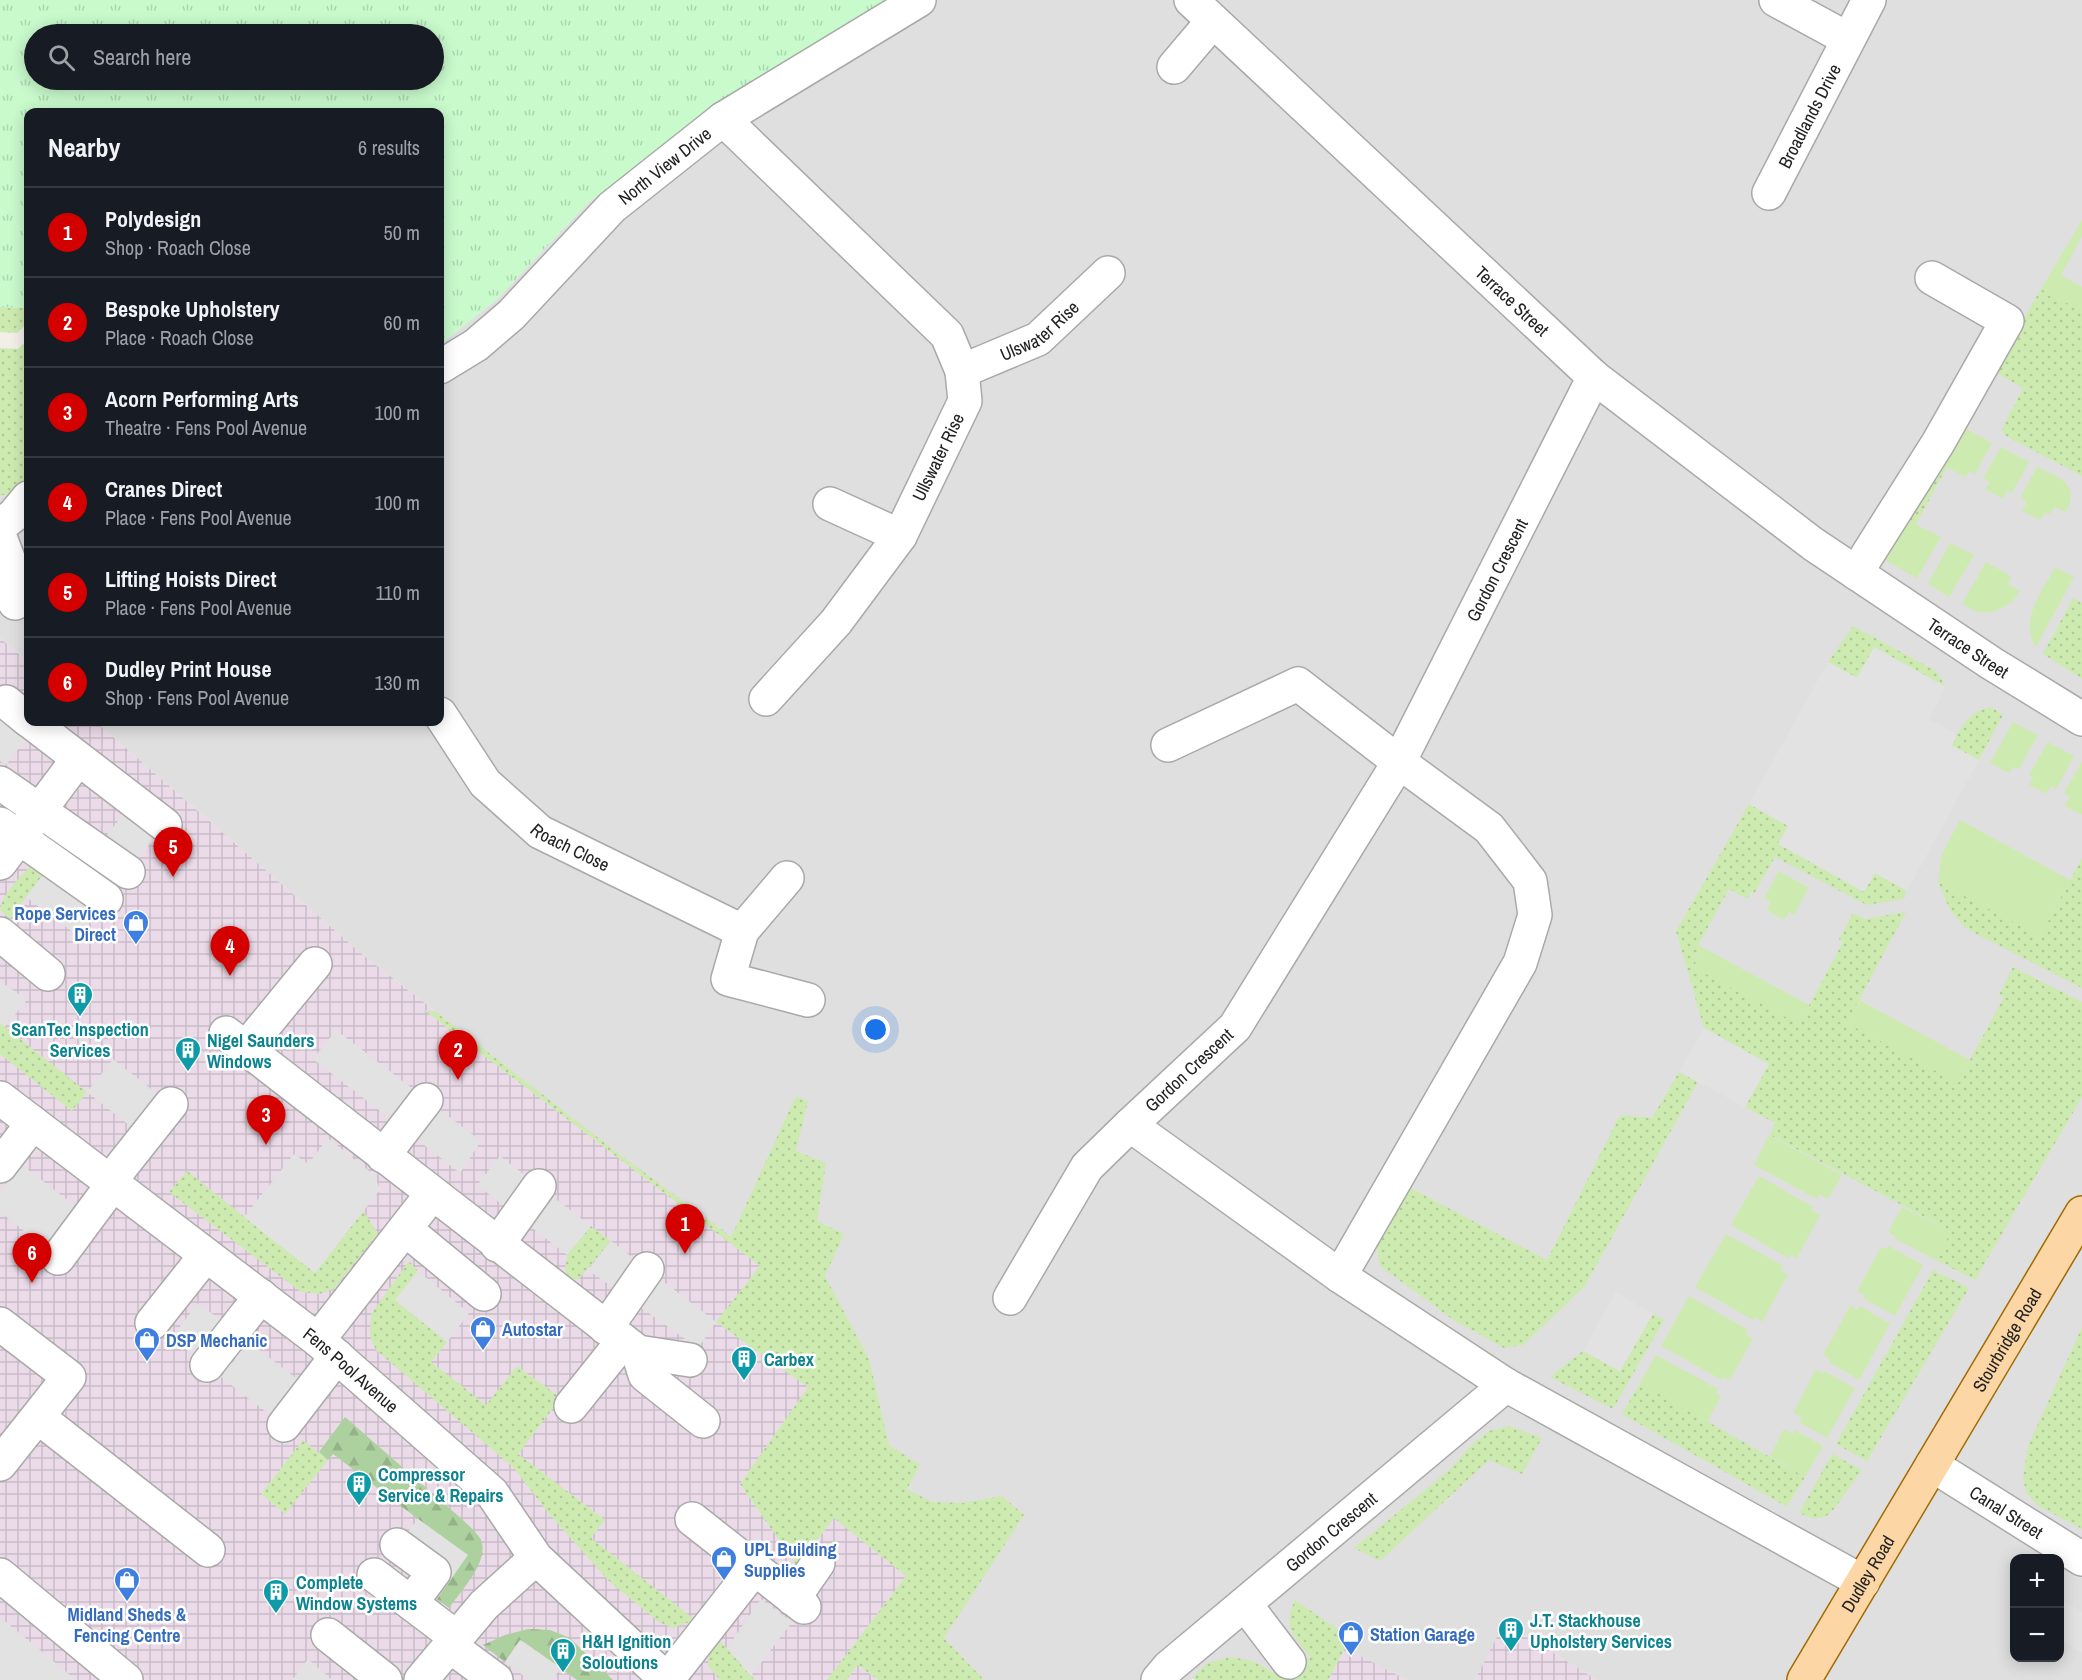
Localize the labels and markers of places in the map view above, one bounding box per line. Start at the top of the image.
pin: 5 [154,828,192,877]
place label: Rope Services Direct [14,901,116,947]
shop icon: Rope Services Direct [121,908,151,946]
pin: 4 [210,926,250,976]
building icon: ScanTec Inspection Services [65,980,95,1018]
place label: ScanTec Inspection Services [11,1017,149,1063]
place label: Nigel Saunders Windows [207,1028,314,1074]
pin: 2 [438,1030,478,1080]
building icon: Nigel Saunders Windows [173,1035,203,1073]
pin: 3 [246,1096,286,1145]
pin: 1 [666,1204,704,1254]
pin: 6 [12,1234,51,1283]
shop icon: Autostar [468,1314,498,1352]
place label: Autostar [502,1317,563,1342]
shop icon: DSP Mechanic [132,1325,162,1363]
place label: DSP Mechanic [166,1328,267,1353]
building icon: Carbex [729,1344,759,1382]
place label: Carbex [764,1347,815,1372]
place label: Compressor Service & Repairs [378,1462,504,1508]
building icon: Compressor Service & Repairs [344,1469,374,1507]
place label: UPL Building Supplies [744,1537,836,1583]
shop icon: UPL Building Supplies [709,1544,739,1582]
shop icon: Midland Sheds & Fencing Centre [112,1565,142,1603]
place label: Complete Window Systems [296,1570,417,1616]
building icon: Complete Window Systems [261,1577,291,1615]
place label: Midland Sheds & Fencing Centre [68,1602,187,1648]
place label: J.T. Stackhouse Upholstery Services [1530,1608,1672,1654]
building icon: J.T. Stackhouse Upholstery Services [1496,1615,1526,1653]
shop icon: Station Garage [1336,1619,1366,1657]
place label: Station Garage [1370,1622,1475,1647]
place label: H&H Ignition Soloutions [582,1629,671,1675]
building icon: H&H Ignition Soloutions [548,1636,578,1674]

